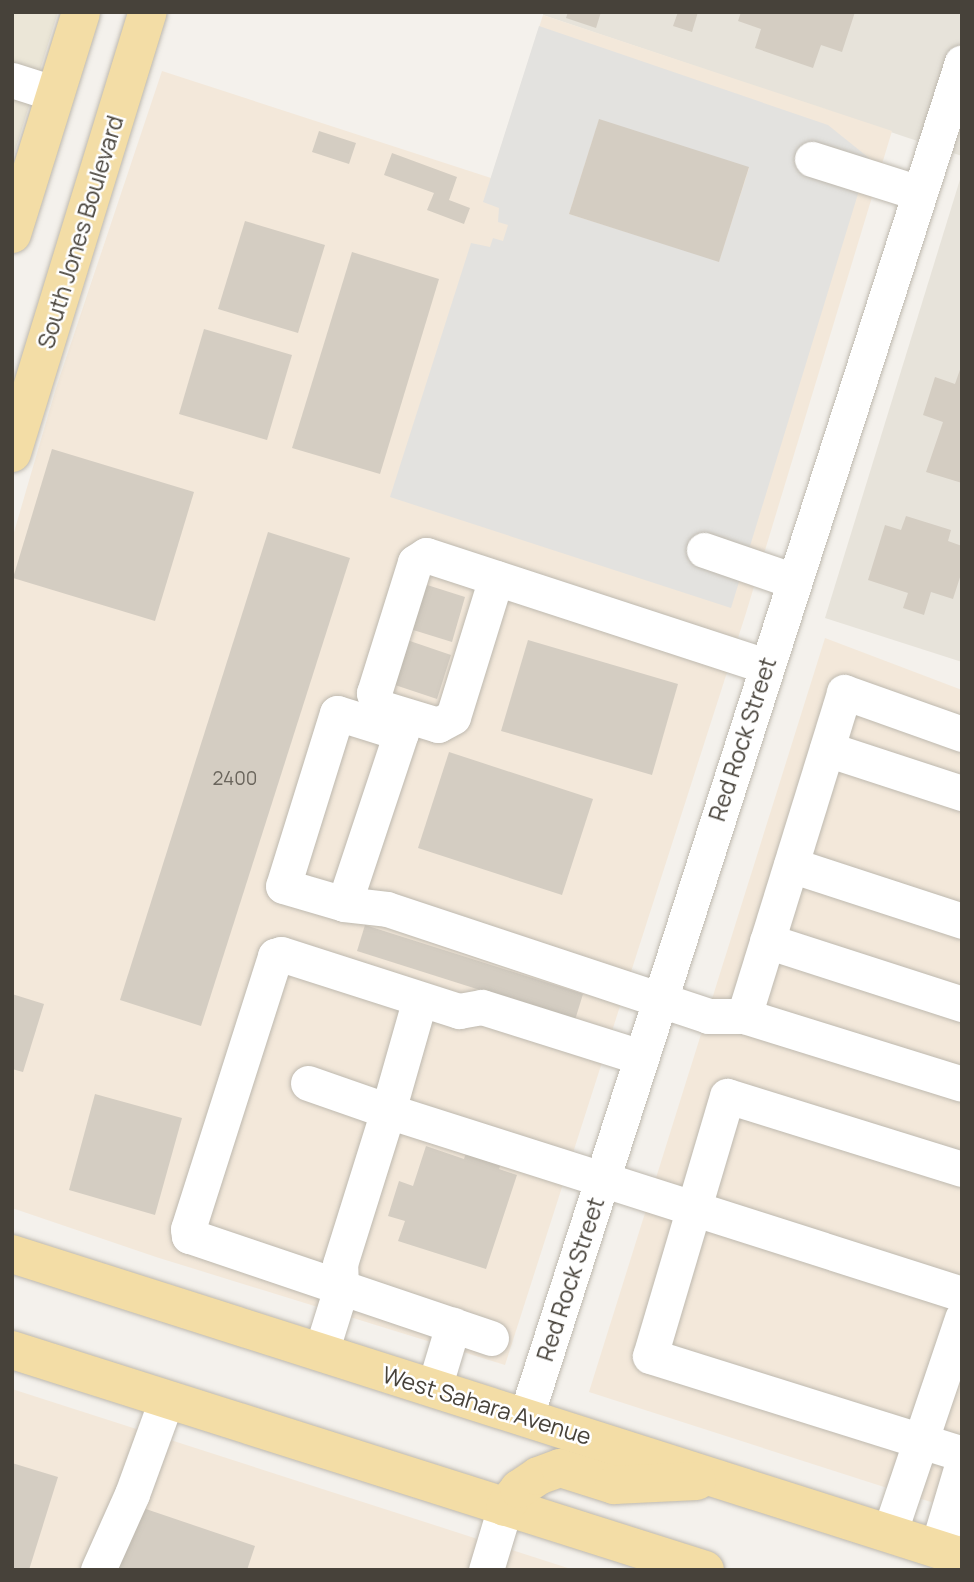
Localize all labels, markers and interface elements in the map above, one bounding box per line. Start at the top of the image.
street label: South Jones Boulevard [31,112,129,352]
street label: Red Rock Street [703,654,781,824]
house number: 2400 [213,768,257,790]
street label: Red Rock Street [531,1194,609,1364]
street label: West Sahara Avenue [379,1360,595,1450]

